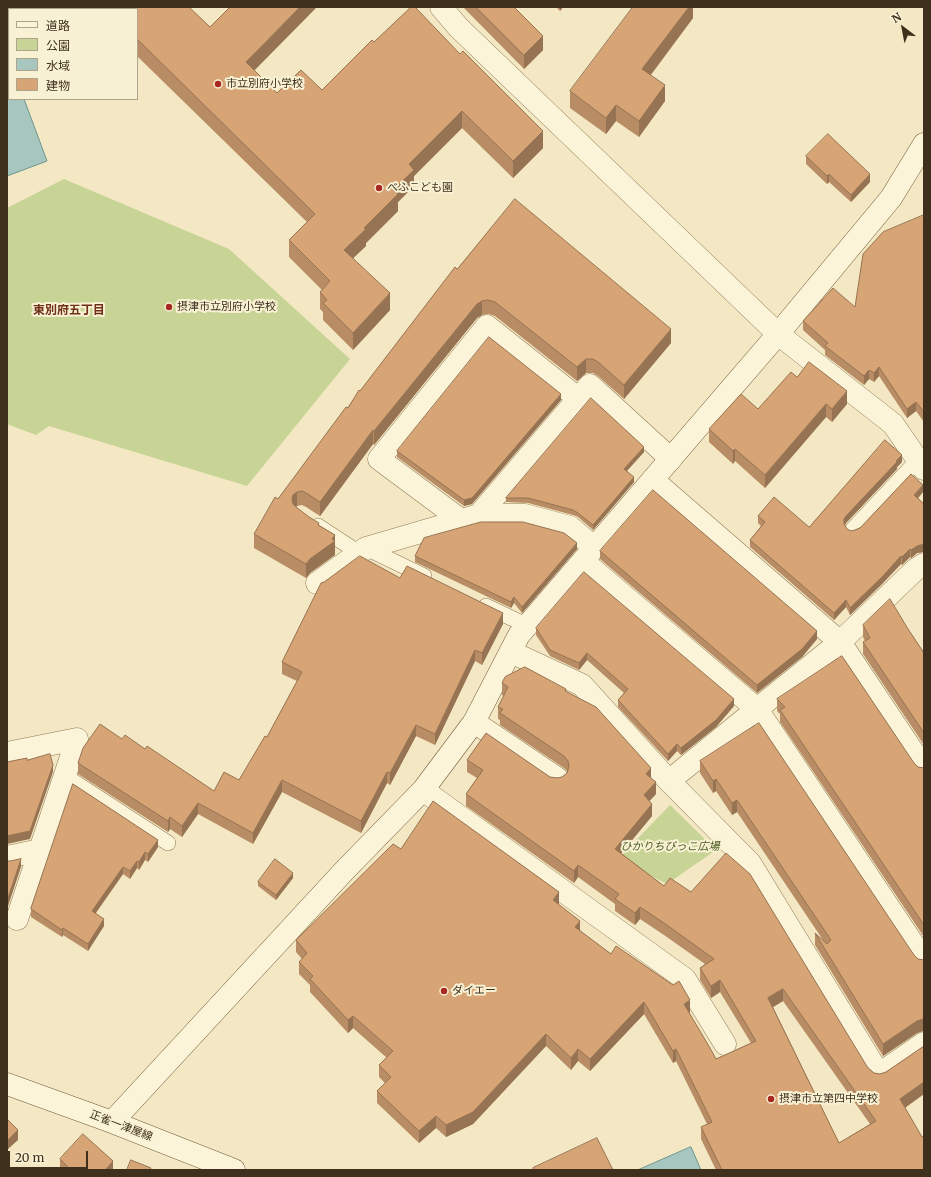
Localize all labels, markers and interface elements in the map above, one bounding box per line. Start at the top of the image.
legend [8,8,138,100]
north arrow [883,8,923,48]
text: N [889,10,904,26]
text: 道路 [46,18,70,33]
text: 公園 [46,38,70,53]
text: 水域 [46,58,70,73]
place label: 市立別府小学校 [226,77,303,91]
text: 建物 [46,78,70,93]
marker: 市立別府小学校 [213,79,223,89]
place label: べふこども園 [387,181,453,195]
marker: べふこども園 [374,183,384,193]
place label: 摂津市立別府小学校 [177,300,276,314]
marker: 摂津市立別府小学校 [164,302,174,312]
district label: 東別府五丁目 [33,304,105,318]
park label: ひかりちびっこ広場 [621,840,719,854]
place label: ダイエー [452,984,496,998]
marker: ダイエー [439,986,449,996]
place label: 摂津市立第四中学校 [779,1092,878,1106]
marker: 摂津市立第四中学校 [766,1094,776,1104]
street label: 正雀一津屋線 [88,1108,154,1144]
scale bar [10,1143,90,1169]
text: 20 m [15,1150,44,1165]

